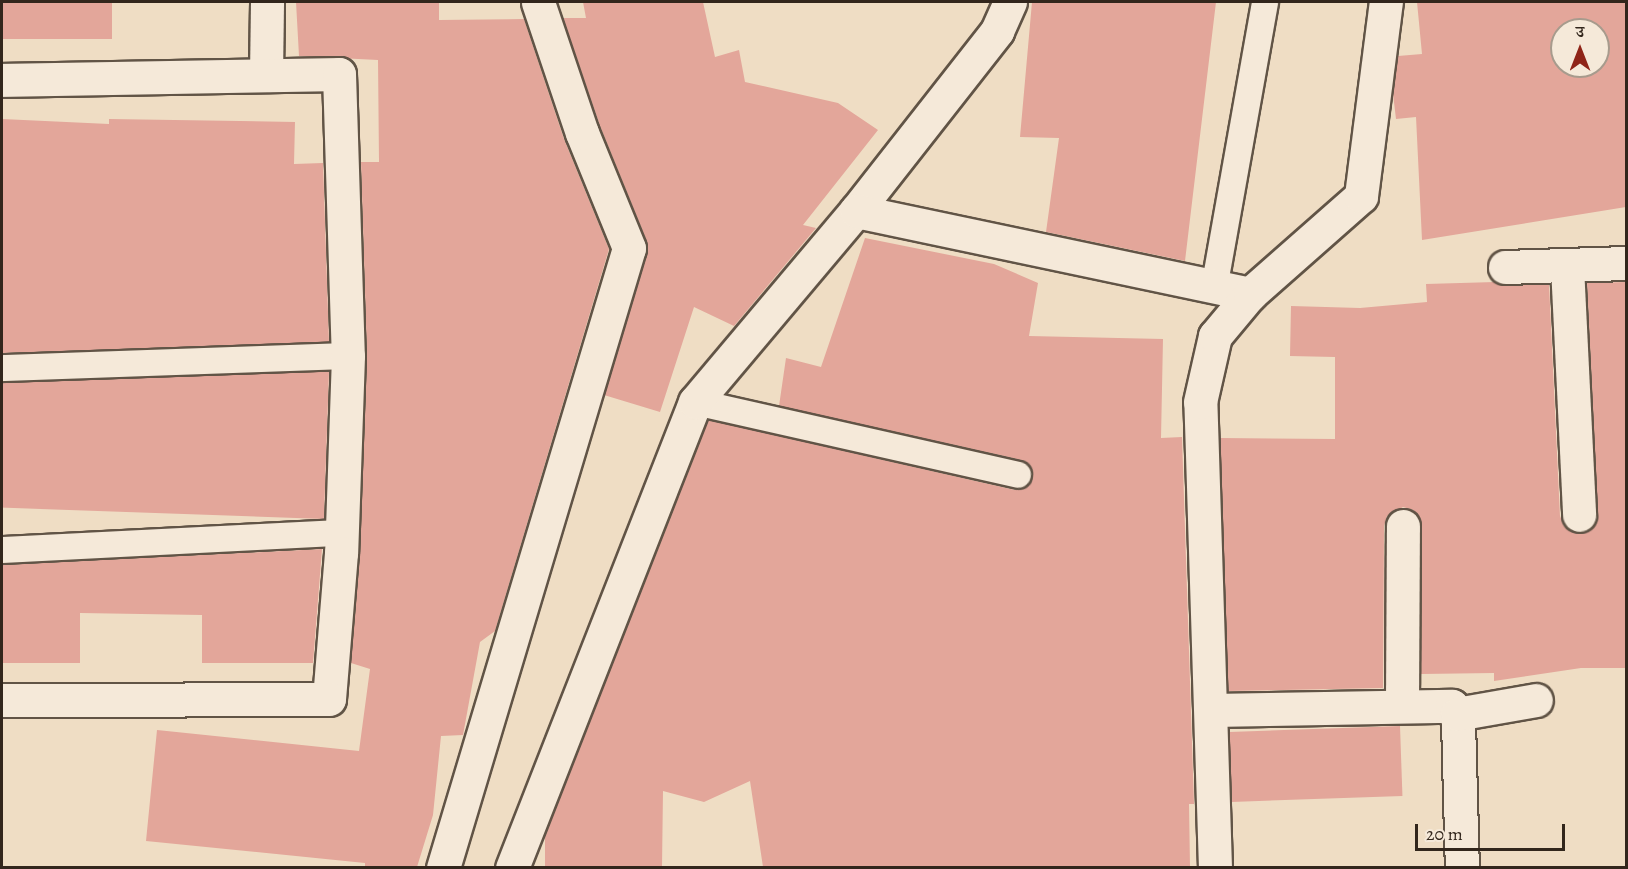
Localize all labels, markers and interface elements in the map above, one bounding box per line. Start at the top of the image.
north arrow [1550,18,1610,78]
text: उ [1576,21,1584,43]
scale bar [1418,812,1568,850]
text: 20 m [1426,822,1463,846]

